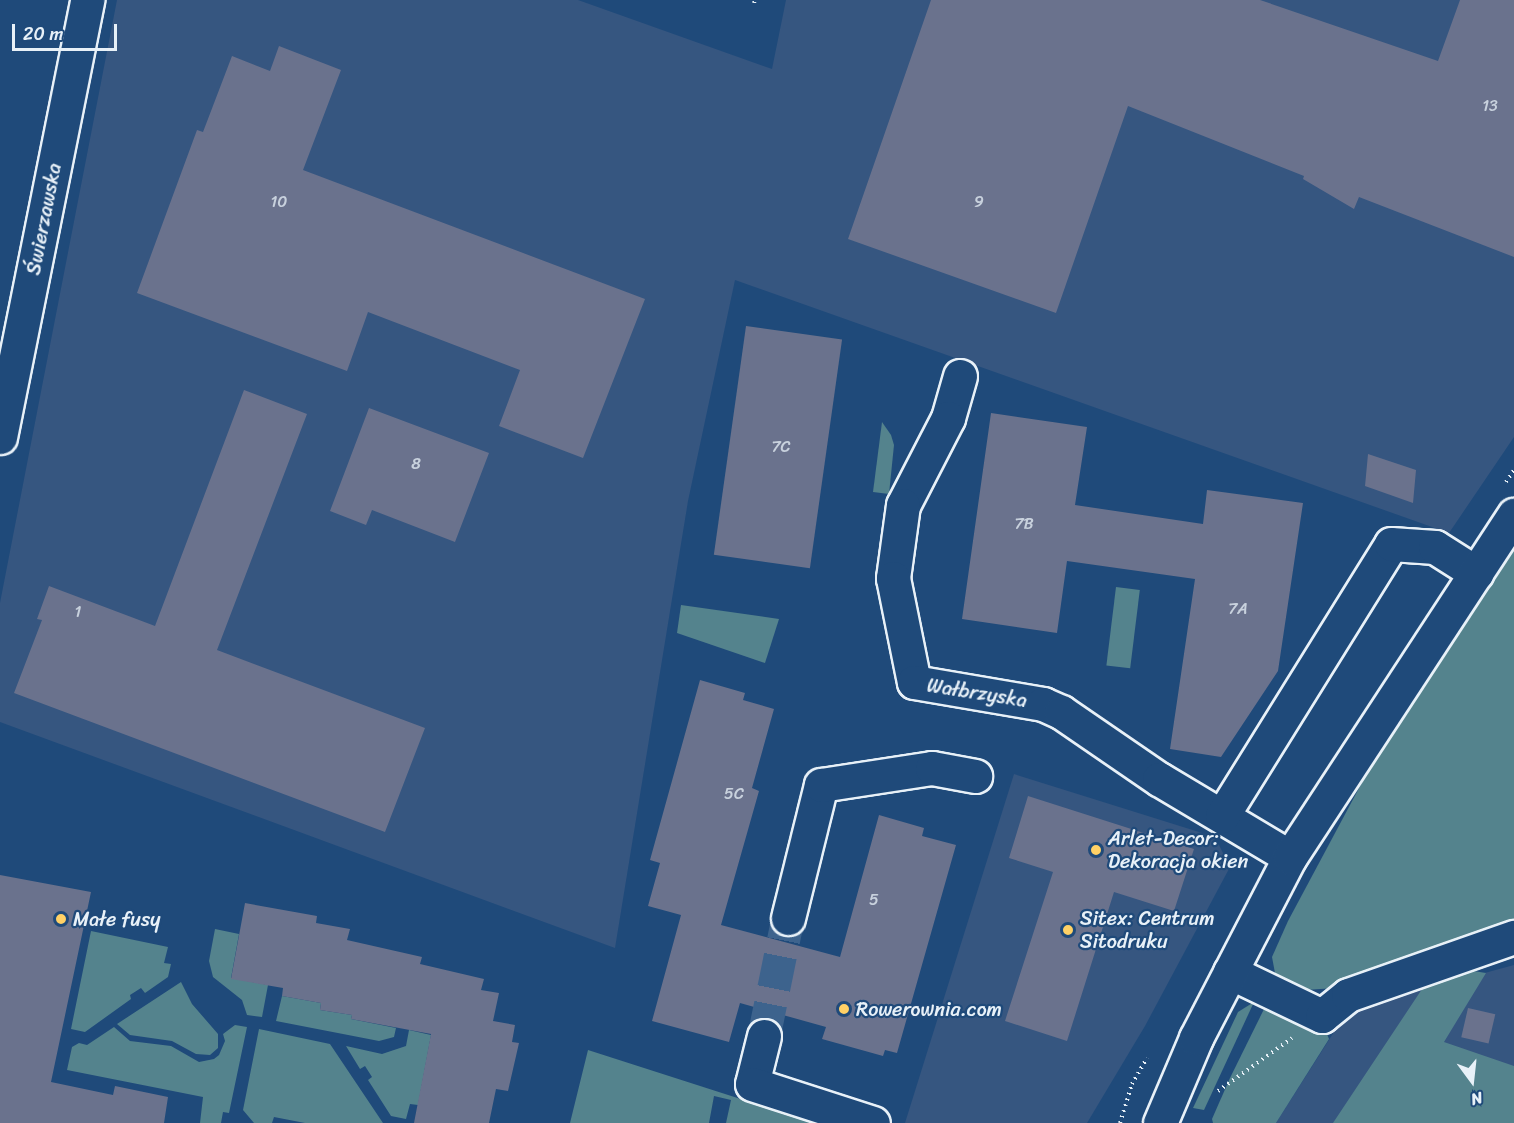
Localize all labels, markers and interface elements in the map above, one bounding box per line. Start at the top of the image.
scale bar [15,12,120,50]
text: 20 m [23,18,63,50]
house number: 13 [1482,96,1498,116]
street label: Świerzawska [21,161,67,277]
house number: 10 [271,192,287,212]
house number: 9 [974,192,984,212]
house number: 7C [771,437,791,457]
house number: 8 [411,454,421,474]
house number: 7B [1014,514,1034,534]
house number: 7A [1228,599,1248,619]
house number: 1 [75,602,81,622]
street label: Wałbrzyska [925,673,1029,713]
house number: 5C [724,784,744,804]
place label: Arlet-Decor: Dekoracja okien [1108,826,1248,873]
marker: Arlet-Decor: Dekoracja okien [1089,843,1103,857]
house number: 5 [869,890,879,910]
place label: Sitex: Centrum Sitodruku [1080,906,1215,953]
place label: Małe fusy [73,907,160,931]
marker: Małe fusy [54,912,68,926]
marker: Sitex: Centrum Sitodruku [1061,923,1075,937]
place label: Rowerownia.com [856,997,1002,1021]
marker: Rowerownia.com [837,1002,851,1016]
north arrow [1442,1051,1502,1111]
text: N [1468,1083,1486,1114]

